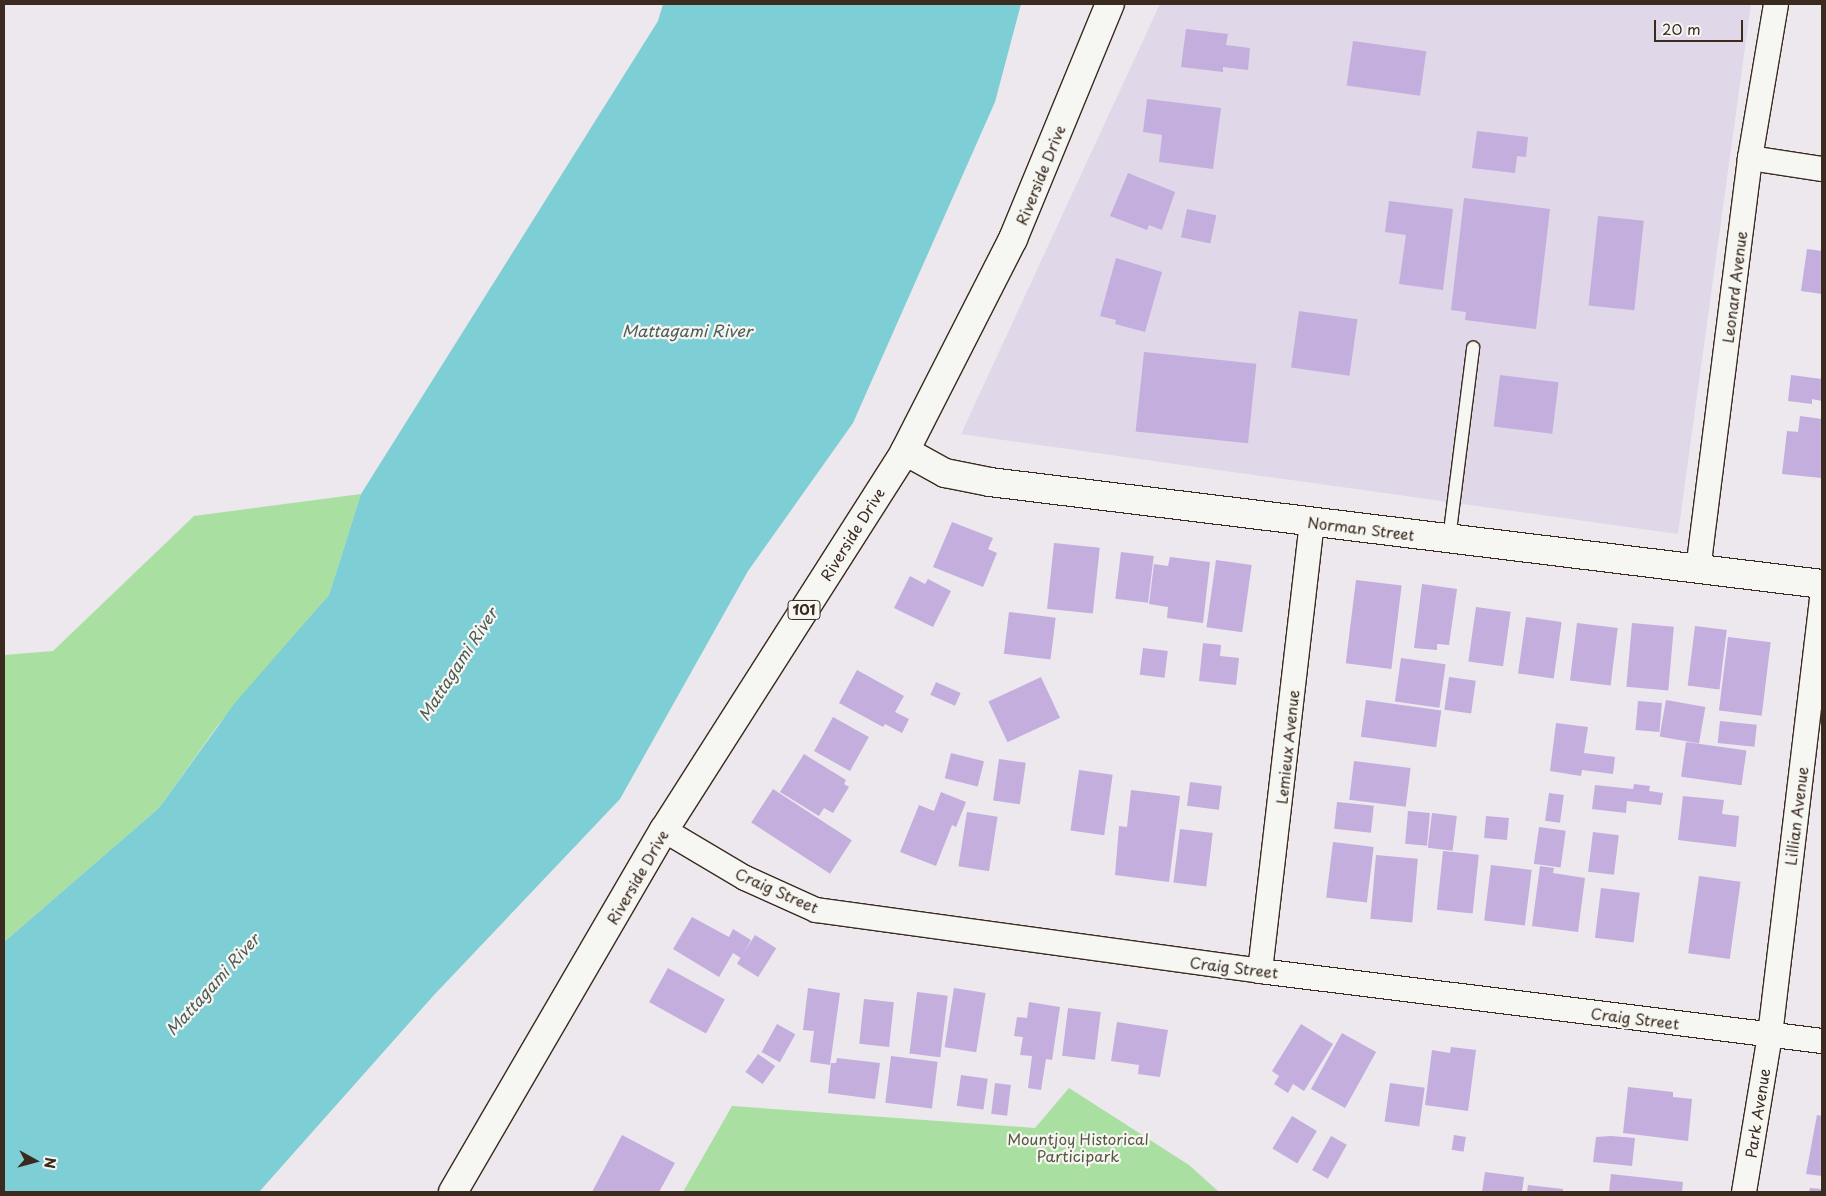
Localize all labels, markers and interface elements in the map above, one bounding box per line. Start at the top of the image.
scale bar [1656,10,1745,42]
text: 20 m [1662,17,1701,40]
street label: Riverside Drive [1012,122,1068,228]
street label: Leonard Avenue [1718,229,1750,345]
water label: Mattagami River [622,320,752,340]
street label: Riverside Drive [816,484,888,584]
street label: Norman Street [1306,512,1416,544]
road number: 101 [786,598,822,622]
water label: Mattagami River [413,604,501,724]
street label: Lemieux Avenue [1272,690,1302,804]
street label: Lillian Avenue [1781,766,1811,866]
street label: Riverside Drive [602,826,672,928]
street label: Craig Street [732,864,822,916]
water label: Mattagami River [161,929,263,1039]
street label: Craig Street [1188,953,1280,981]
street label: Craig Street [1589,1004,1681,1032]
street label: Park Avenue [1741,1067,1773,1159]
park label: Mountjoy Historical Participark [1007,1129,1149,1164]
north arrow [10,1136,60,1186]
text: N [39,1156,61,1170]

